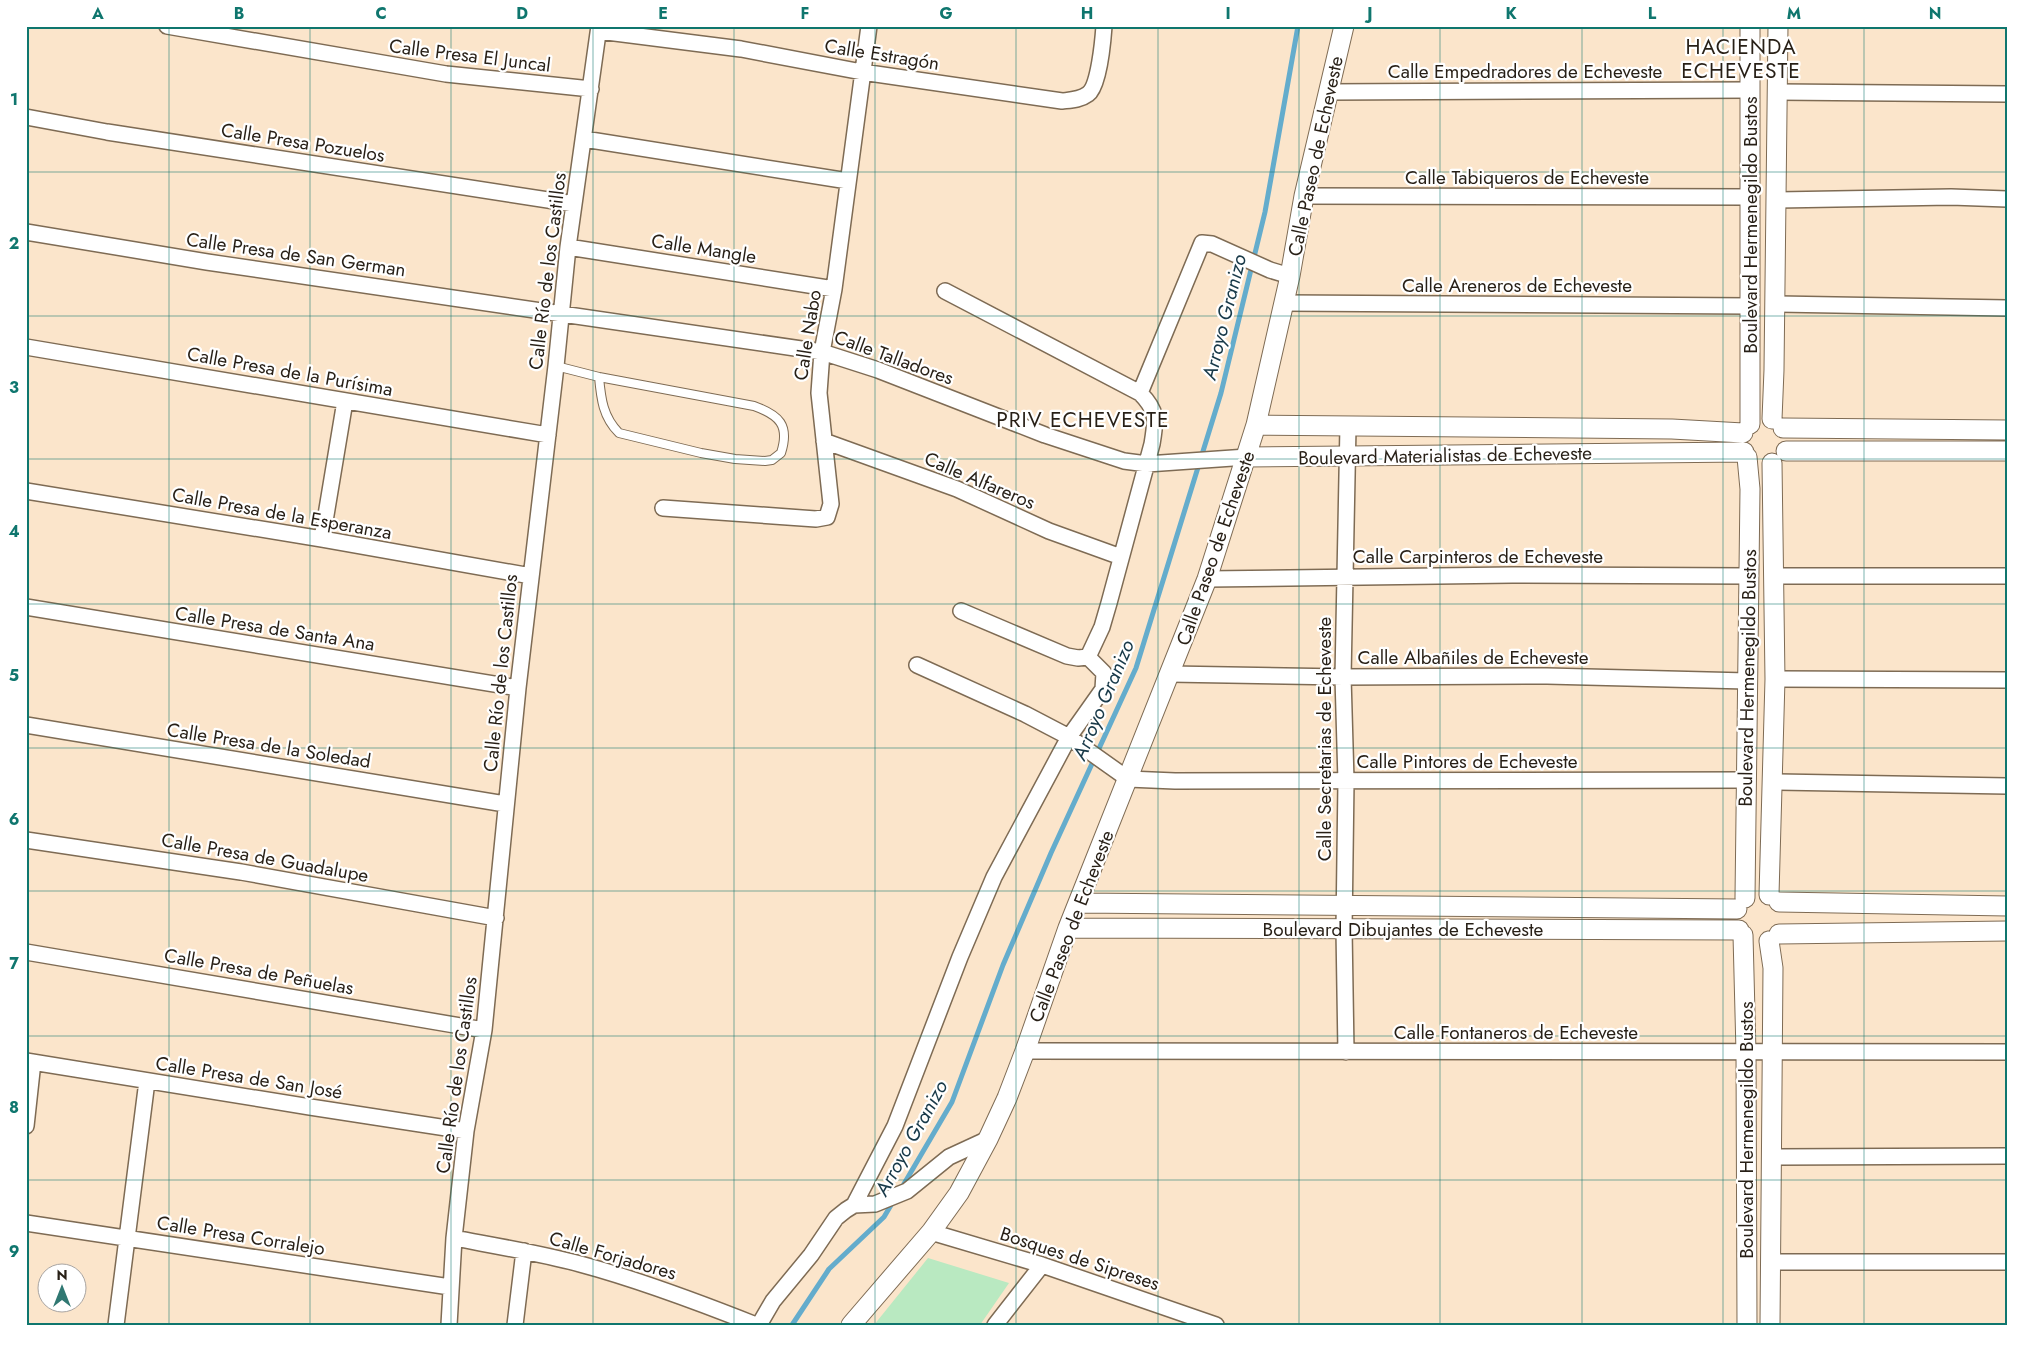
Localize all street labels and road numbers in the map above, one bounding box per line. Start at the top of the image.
street label: Calle Presa El Juncal [388,32,552,79]
street label: Calle Estragón [823,32,941,77]
street label: Calle Paseo de Echeveste [1281,53,1350,259]
street label: Calle Empedradores de Echeveste [1388,58,1662,85]
street label: Boulevard Hermenegildo Bustos [1737,96,1764,354]
street label: Calle Presa Pozuelos [219,116,387,169]
street label: Calle Tabiqueros de Echeveste [1405,164,1649,191]
street label: Calle Río de los Castillos [522,171,573,371]
street label: Calle Presa de San German [184,226,407,283]
street label: Calle Mangle [650,227,759,270]
street label: Calle Areneros de Echeveste [1402,272,1632,299]
street label: Calle Nabo [787,288,828,382]
street label: Calle Talladores [830,323,958,392]
street label: Calle Presa de la Purísima [185,340,395,403]
street label: Boulevard Materialistas de Echeveste [1298,439,1592,472]
street label: Calle Alfareros [920,445,1040,516]
street label: Calle Paseo de Echeveste [1169,447,1262,649]
street label: Calle Presa de la Esperanza [170,481,394,546]
street label: Calle Carpinteros de Echeveste [1353,543,1603,570]
street label: Boulevard Hermenegildo Bustos [1732,549,1763,807]
street label: Calle Río de los Castillos [477,573,524,773]
street label: Calle Presa de Santa Ana [173,599,377,658]
street label: Calle Secretarias de Echeveste [1311,617,1338,861]
street label: Calle Albañiles de Echeveste [1358,644,1589,671]
street label: Calle Presa de la Soledad [165,716,373,775]
street label: Calle Pintores de Echeveste [1356,748,1578,775]
street label: Calle Presa de Guadalupe [159,826,371,889]
street label: Calle Paseo de Echeveste [1022,826,1121,1026]
street label: Boulevard Dibujantes de Echeveste [1263,916,1544,943]
street label: Calle Presa de Peñuelas [162,942,356,1001]
street label: Calle Río de los Castillos [429,975,484,1175]
street label: Boulevard Hermenegildo Bustos [1733,1001,1760,1259]
street label: Calle Fontaneros de Echeveste [1394,1019,1638,1046]
street label: Calle Presa de San José [154,1049,345,1106]
street label: Calle Presa Corralejo [155,1209,327,1262]
street label: Bosques de Sipreses [997,1220,1163,1297]
street label: Calle Forjadores [546,1224,680,1287]

